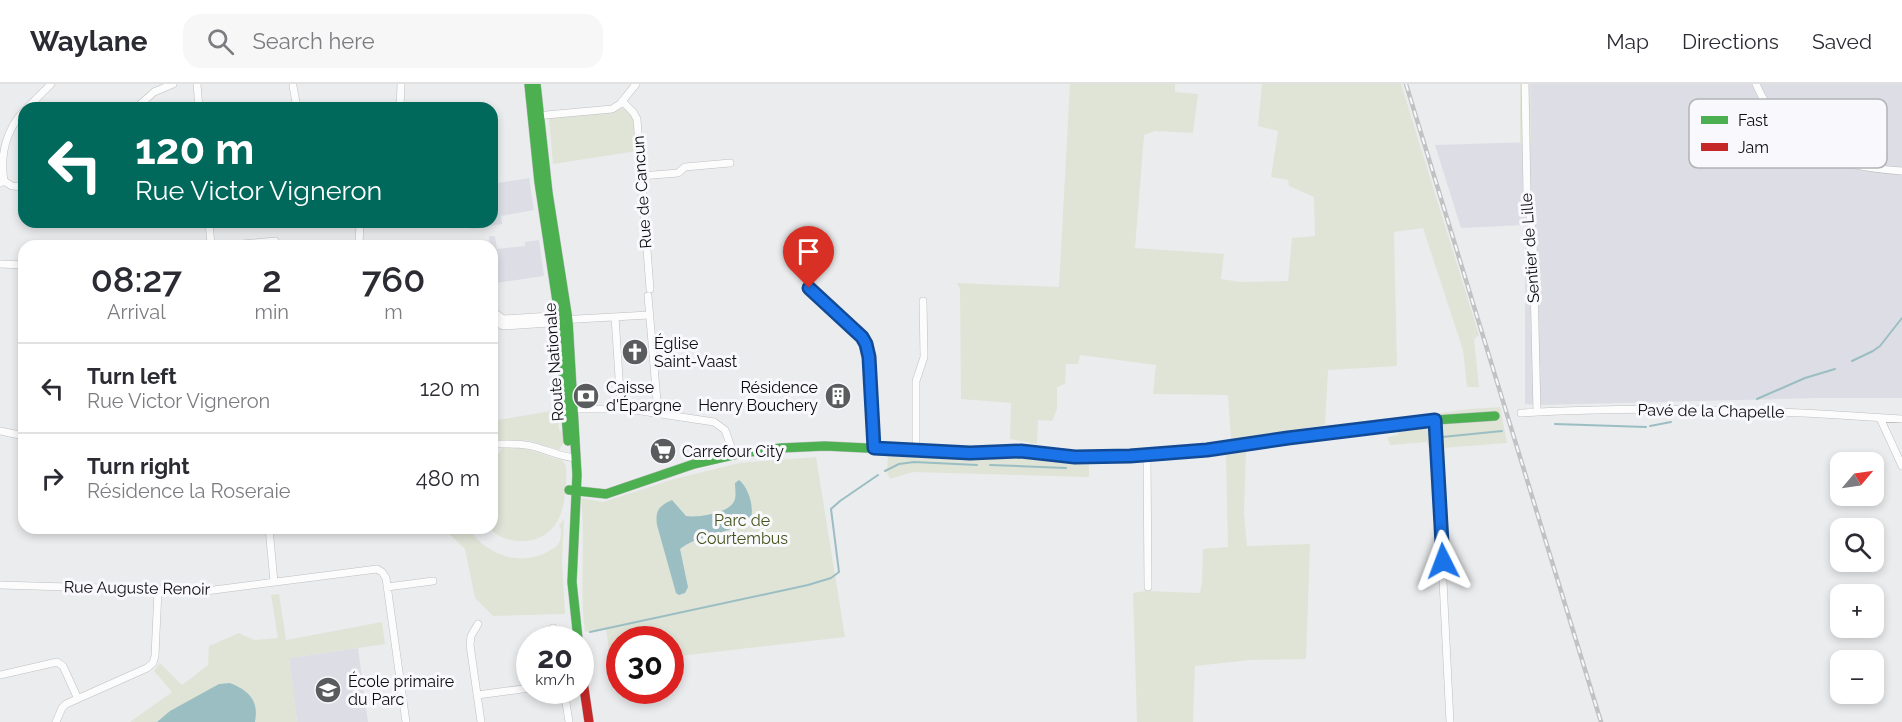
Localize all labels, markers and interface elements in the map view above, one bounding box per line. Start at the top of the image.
search box [183,14,603,68]
text: Waylane [30,25,147,58]
icon: search [204,25,237,58]
text: Search here [252,28,375,54]
text: Map [1606,29,1649,54]
text: Directions [1682,29,1779,54]
text: Saved [1812,29,1872,54]
legend [1689,99,1887,168]
text: Fast [1738,111,1769,130]
text: 120 m [135,125,254,174]
icon: left [36,126,114,204]
street label: Rue de Cancun [629,135,655,249]
text: Jam [1738,138,1769,157]
text: Rue Victor Vigneron [135,175,382,206]
street label: Sentier de Lille [1517,192,1543,304]
pin [783,226,834,288]
icon: arrive [792,235,825,268]
text: 08:27 [91,258,182,300]
text: 2 [262,258,282,300]
text: 760 [362,258,425,300]
text: Arrival [107,300,166,324]
text: min [255,300,289,324]
text: m [384,300,403,324]
street label: Route Nationale [540,302,568,422]
place label: Église Saint-Vaast [654,333,738,371]
church icon: Église Saint-Vaast [620,337,650,367]
text: Turn left [87,363,177,389]
icon: left [36,372,69,405]
text: 120 m [420,375,480,401]
place label: Caisse d'Épargne [606,378,681,415]
place label: Résidence Henry Bouchery [698,378,818,415]
bank icon: Caisse d'Épargne [571,381,601,411]
building icon: Résidence Henry Bouchery [823,381,853,411]
text: Rue Victor Vigneron [87,389,270,413]
street label: Pavé de la Chapelle [1637,400,1785,422]
supermarket icon: Carrefour City [648,436,678,466]
place label: Carrefour City [682,442,784,461]
north arrow [1830,452,1884,506]
map controls [1830,452,1884,704]
text: Turn right [87,453,190,479]
icon: right [36,462,69,495]
text: 480 m [416,465,480,491]
text: Résidence la Roseraie [87,479,291,503]
park label: Parc de Courtembus [696,511,788,548]
button: search [1830,518,1884,572]
position arrow [1411,529,1475,593]
street label: Rue Auguste Renoir [64,577,211,599]
button: + [1830,584,1884,638]
speed limit sign: 30 [606,626,684,704]
text: 20 [537,640,573,675]
button: − [1830,650,1884,704]
place label: École primaire du Parc [348,671,454,709]
text: km/h [535,671,575,689]
school or university icon: École primaire du Parc [313,675,343,705]

